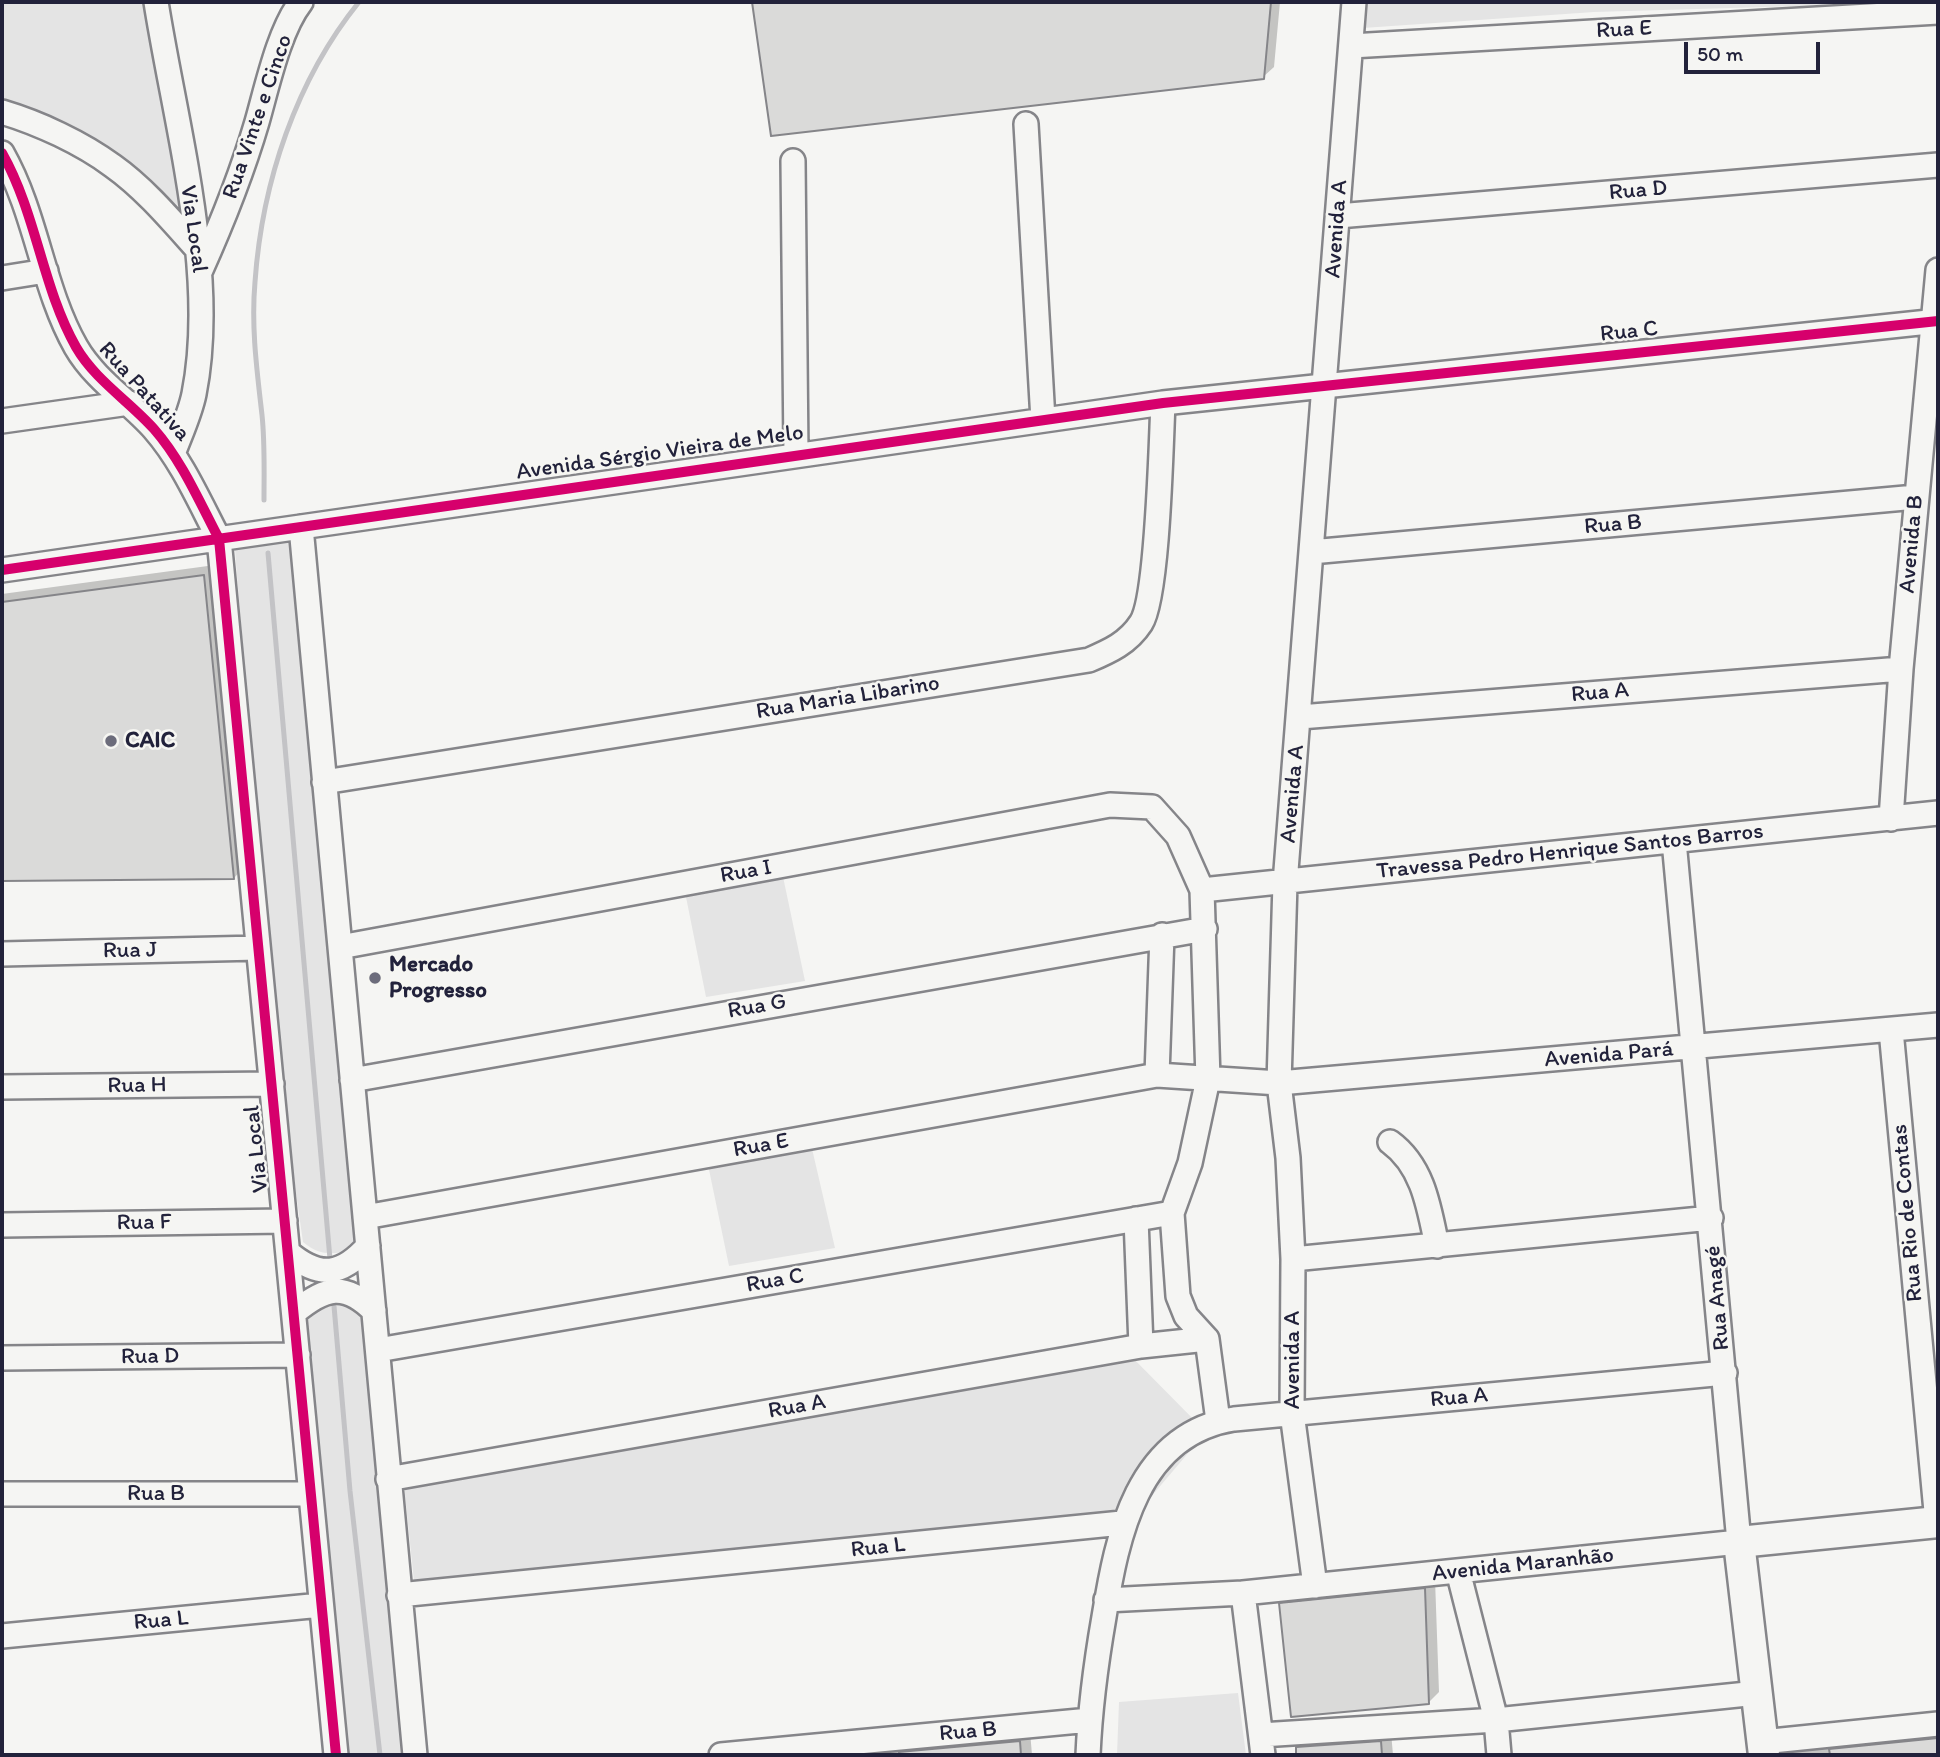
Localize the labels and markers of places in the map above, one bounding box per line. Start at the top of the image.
place label: CAIC [125,727,175,755]
marker: CAIC [103,733,119,749]
place label: Mercado Progresso [389,951,487,1005]
marker: Mercado Progresso [367,970,383,986]

